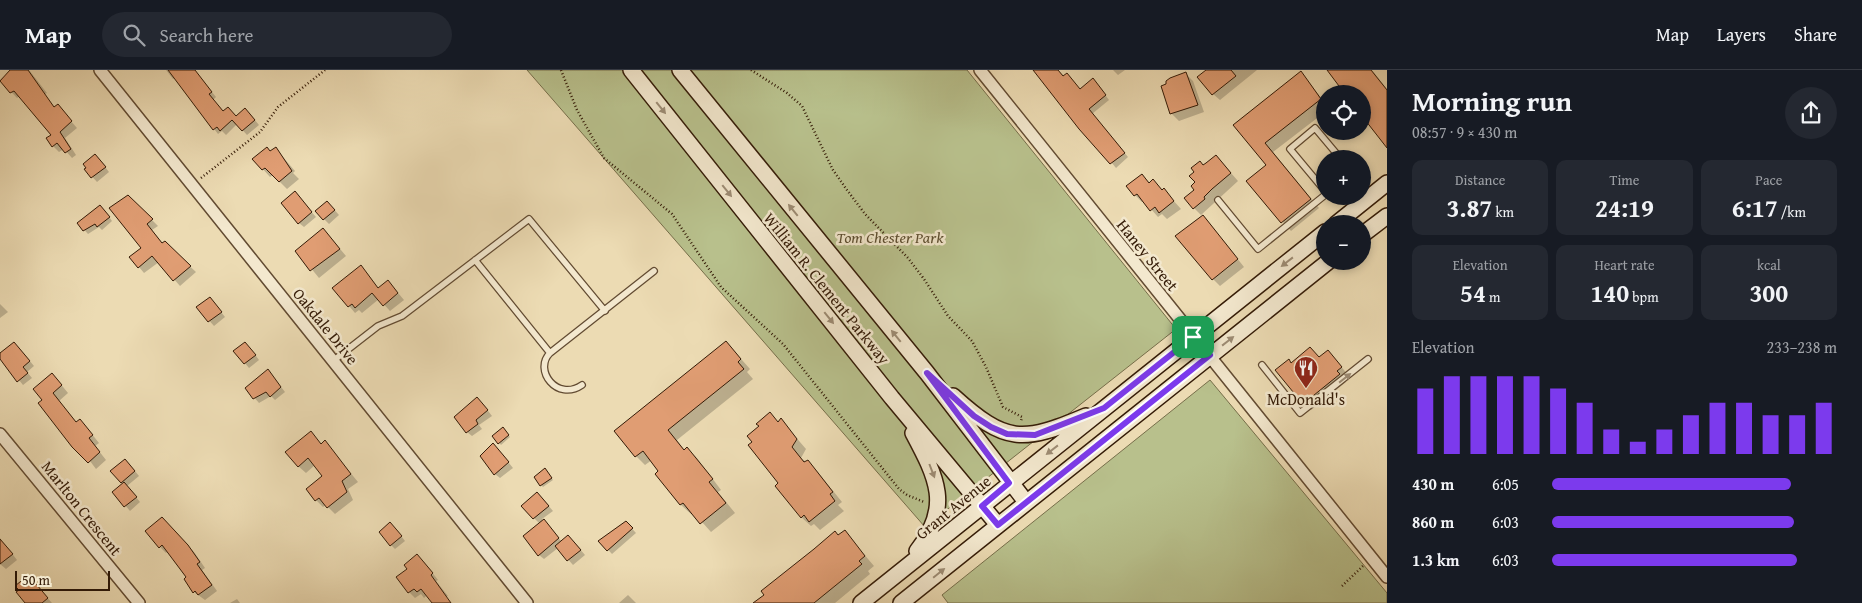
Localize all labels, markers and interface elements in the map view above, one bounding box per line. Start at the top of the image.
search box [102,12,452,57]
text: Map [25,17,72,52]
icon: search [120,21,148,49]
text: Search here [160,21,253,49]
text: Map [1656,21,1689,48]
text: Layers [1717,21,1766,48]
text: Share [1794,21,1837,48]
text: Morning run [1412,80,1572,121]
map controls [1316,85,1371,270]
button: locate [1316,85,1371,140]
button: share [1785,87,1837,139]
one-way arrow [656,101,667,114]
text: 08:57 · 9 × 430 m [1412,120,1517,144]
button: + [1316,150,1371,205]
text: Distance [1455,170,1505,190]
text: Time [1610,170,1639,190]
text: Pace [1755,170,1782,190]
one-way arrow [722,184,733,197]
text: 3.87 [1446,190,1492,226]
text: 24:19 [1595,190,1654,226]
text: 6:17 [1732,190,1778,226]
text: km [1492,202,1514,222]
text: /km [1778,202,1806,222]
one-way arrow [788,203,799,216]
street label: William R. Clement Parkway [758,207,896,369]
street label: Haney Street [1111,214,1185,296]
button: − [1316,215,1371,270]
park label: Tom Chester Park [837,225,944,249]
text: Elevation [1453,255,1508,275]
text: Heart rate [1594,255,1655,275]
text: kcal [1757,255,1781,275]
one-way arrow [1281,257,1294,268]
text: 54 [1460,275,1486,311]
text: 140 [1590,275,1629,311]
text: 300 [1749,275,1788,311]
street label: Oakdale Drive [287,282,365,370]
text: m [1486,287,1500,307]
text: bpm [1629,287,1659,307]
one-way arrow [823,311,834,324]
pin [1172,316,1214,358]
icon: arrive [1179,323,1207,351]
one-way arrow [891,329,902,342]
text: Elevation [1412,335,1475,359]
text: 233–238 m [1767,335,1837,359]
one-way arrow [1221,336,1235,346]
restaurant icon: McDonald's [1293,355,1319,389]
one-way arrow [1338,372,1351,383]
place label: McDonald's [1267,387,1345,411]
one-way arrow [1046,444,1059,455]
street label: Marlton Crescent [36,455,128,561]
one-way arrow [929,464,937,478]
street label: Grant Avenue [910,469,996,545]
text: 430 m [1412,472,1454,496]
text: 6:05 [1492,472,1519,496]
text: 860 m [1412,510,1454,534]
text: 6:03 [1492,510,1519,534]
text: 1.3 km [1412,548,1459,572]
text: 6:03 [1492,548,1519,572]
one-way arrow [932,567,945,578]
scale bar [15,568,110,591]
text: 50 m [22,570,50,590]

